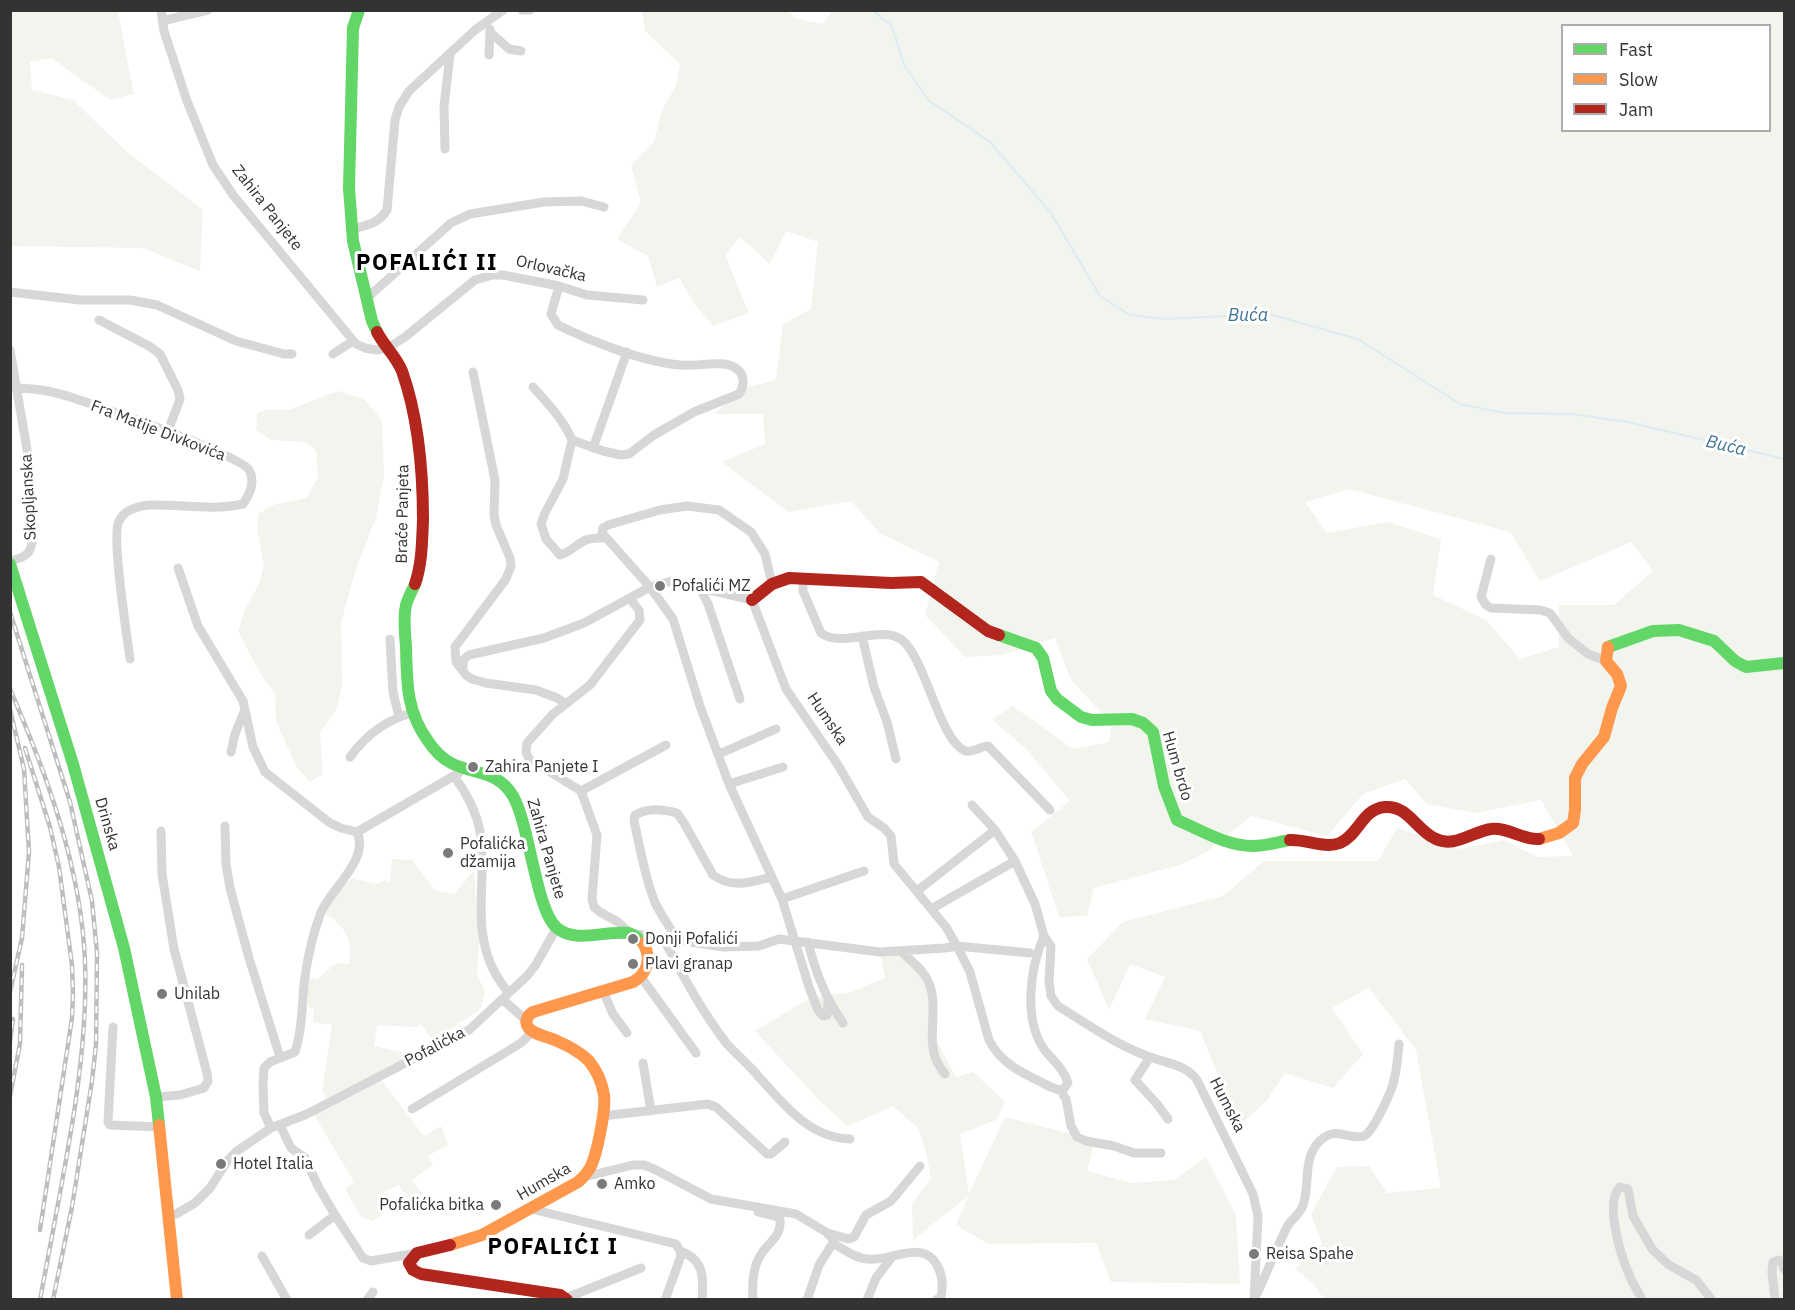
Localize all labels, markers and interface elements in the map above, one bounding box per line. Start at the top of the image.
legend [1561,24,1771,132]
text: Fast [1619,38,1653,61]
text: Slow [1619,68,1658,91]
text: Jam [1619,98,1654,121]
street label: Zahira Panjete [228,161,306,255]
district label: POFALIĆI II [356,251,498,277]
street label: Orlovačka [514,252,588,286]
water label: Buća [1228,305,1268,327]
street label: Fra Matije Divkovića [88,396,228,466]
water label: Buća [1704,431,1748,461]
street label: Skopljanska [17,453,41,541]
street label: Braće Panjeta [393,464,413,564]
place label: Pofalići MZ [672,576,750,596]
marker: Pofalići MZ [653,579,667,593]
street label: Humska [803,689,851,749]
street label: Hum brdo [1158,729,1196,803]
place label: Zahira Panjete I [485,757,599,777]
marker: Zahira Panjete I [466,760,480,774]
street label: Drinska [90,795,124,853]
street label: Zahira Panjete [523,797,569,901]
place label: Pofalićka džamija [460,834,525,872]
marker: Pofalićka džamija [441,846,455,860]
place label: Donji Pofalići [645,929,738,949]
marker: Donji Pofalići [626,932,640,946]
place label: Plavi granap [645,954,733,974]
marker: Plavi granap [626,957,640,971]
place label: Unilab [174,984,220,1004]
marker: Unilab [155,987,169,1001]
street label: Pofalićka [402,1023,468,1071]
street label: Humska [1205,1074,1249,1136]
place label: Hotel Italia [233,1154,313,1174]
marker: Hotel Italia [214,1157,228,1171]
street label: Humska [514,1159,574,1205]
place label: Amko [614,1174,655,1194]
marker: Amko [595,1177,609,1191]
place label: Pofalićka bitka [379,1195,484,1215]
marker: Pofalićka bitka [489,1198,503,1212]
district label: POFALIĆI I [488,1235,618,1261]
place label: Reisa Spahe [1266,1244,1354,1264]
marker: Reisa Spahe [1247,1247,1261,1261]

